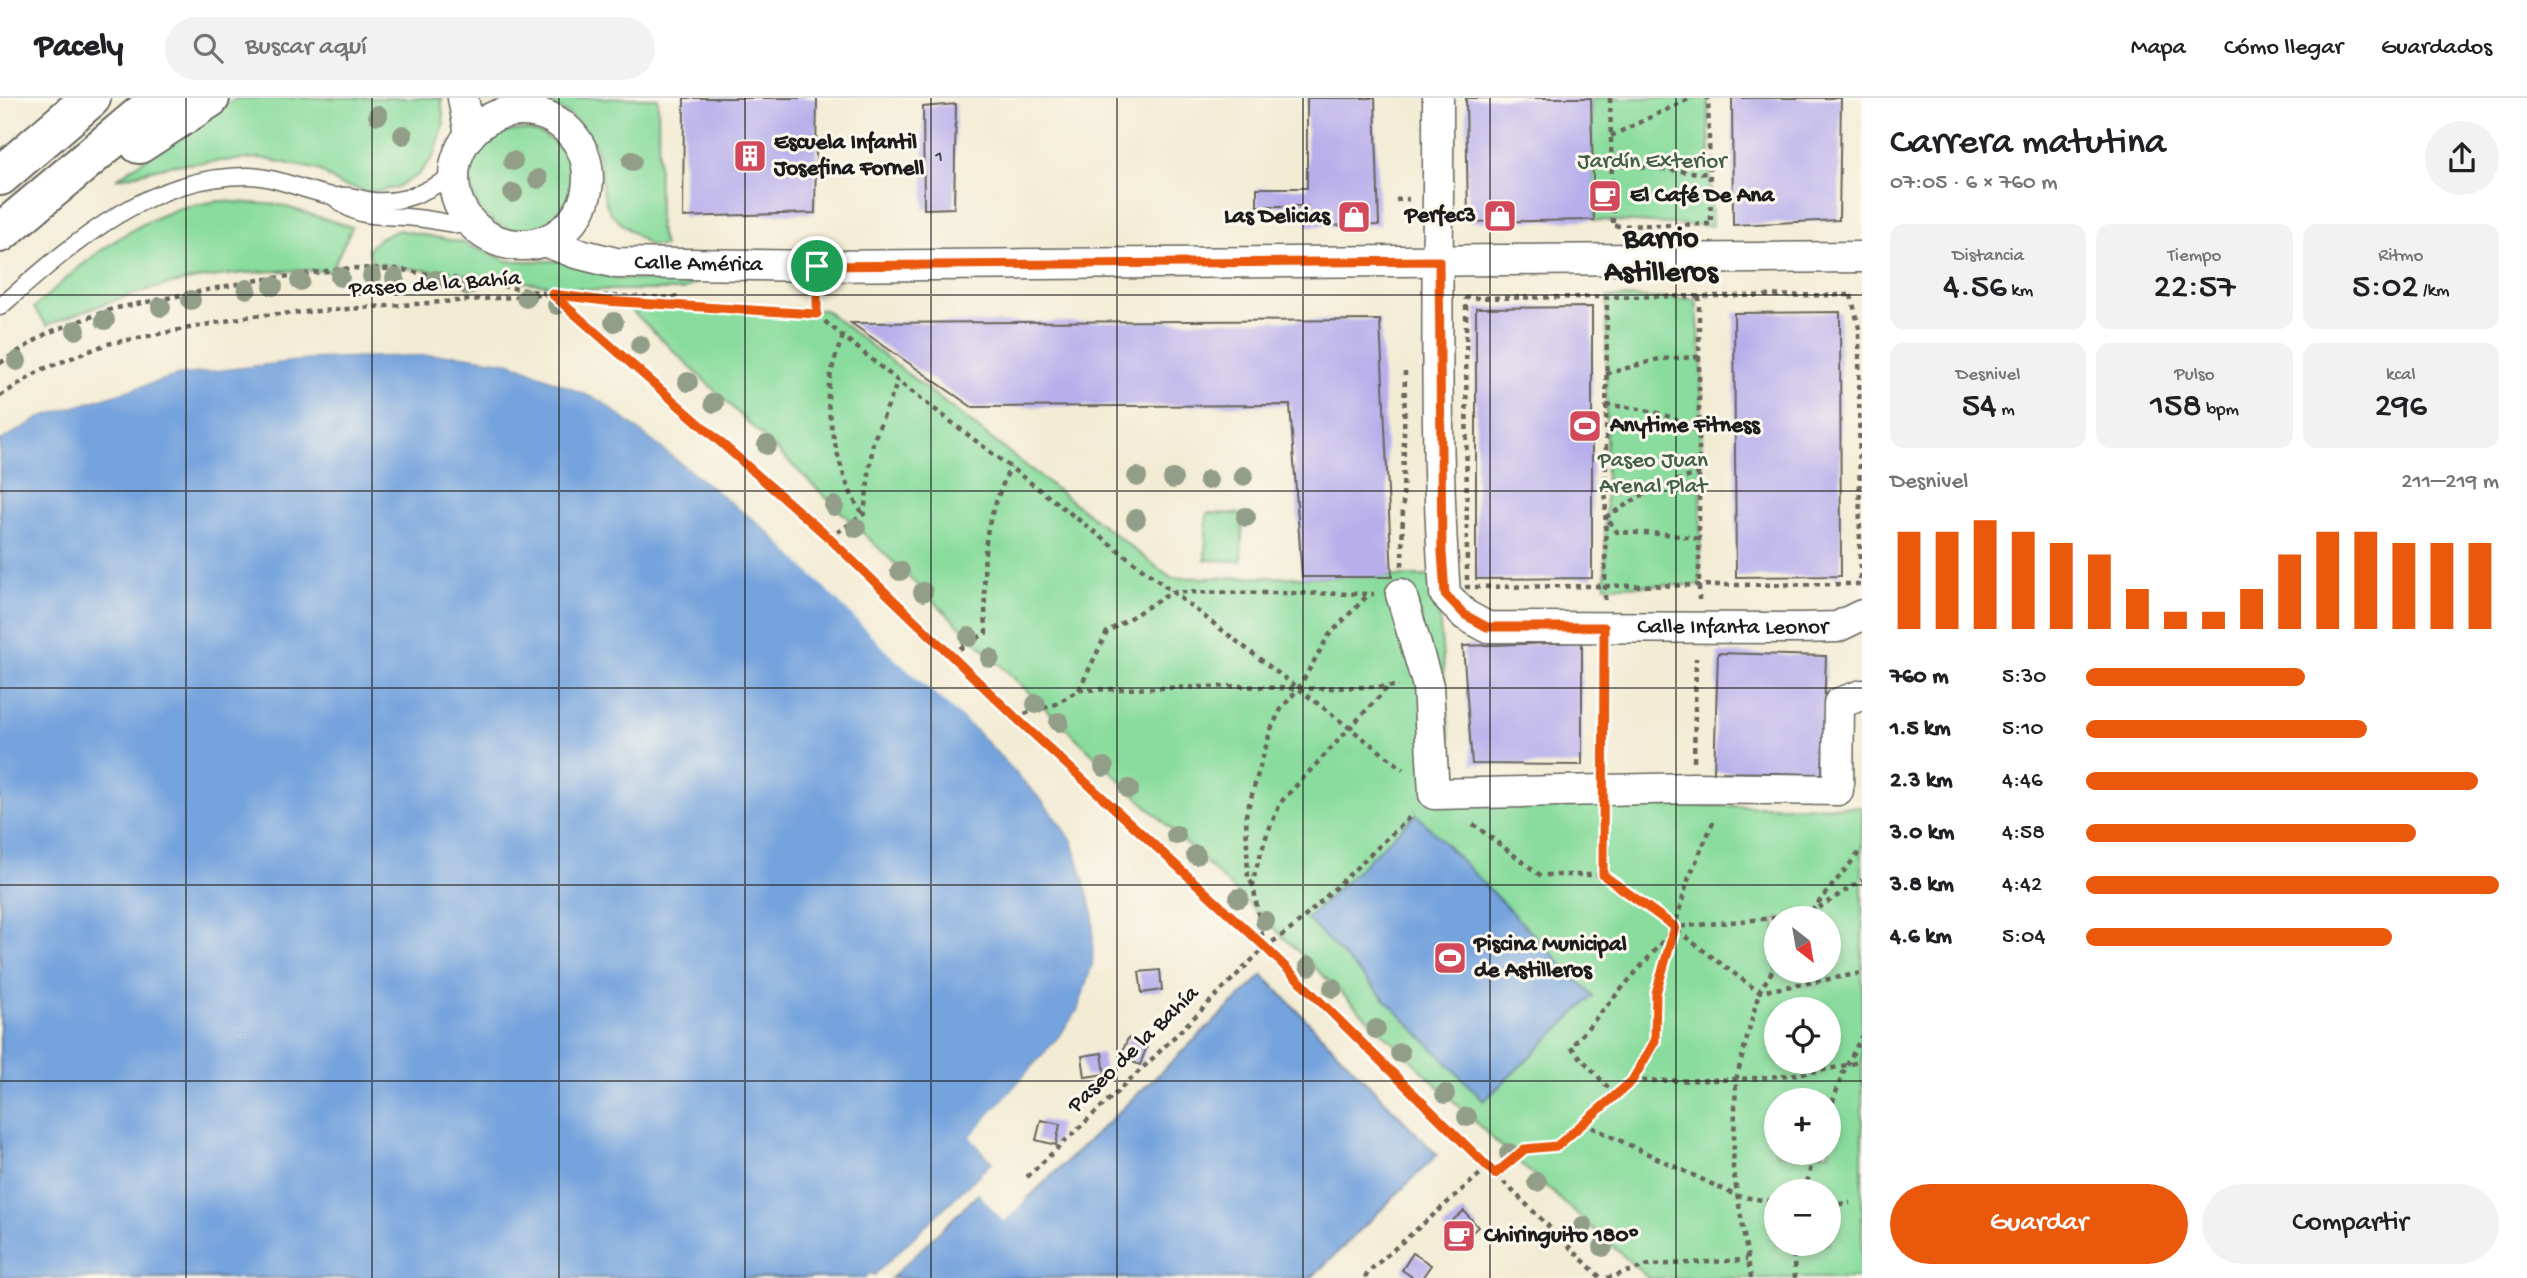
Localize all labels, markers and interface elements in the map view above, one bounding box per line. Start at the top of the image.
search box [165,17,655,80]
text: Pacely [35,29,123,67]
icon: search [189,29,227,67]
text: Buscar aquí [245,33,367,64]
text: Mapa [2131,34,2186,63]
text: Cómo llegar [2224,34,2343,63]
text: Guardados [2381,34,2492,63]
button: share [2425,121,2499,195]
text: Carrera matutina [1890,122,2166,166]
place label: Escuela Infantil Josefina Fornell [773,130,924,183]
building icon: Escuela Infantil Josefina Fornell [731,137,769,175]
house number: 1 [934,146,943,169]
park label: Jardín Exterior [1578,149,1728,176]
text: 07:05 · 6 × 760 m [1890,170,2058,197]
cafe icon: El Café De Ana [1586,177,1624,215]
place label: El Café De Ana [1630,183,1775,210]
shop icon: Perfec3 [1481,197,1519,235]
shop icon: Las Delicias [1335,198,1373,236]
place label: Perfec3 [1403,203,1476,230]
place label: Las Delicias [1224,204,1332,231]
district label: Barrio Astilleros [1603,223,1720,292]
pin [787,236,847,296]
text: Distancia [1952,245,2024,268]
text: Tiempo [2168,245,2221,268]
text: Ritmo [2378,245,2423,268]
icon: arrive [798,247,836,285]
street label: Calle América [634,250,764,279]
street label: Paseo de la Bahía [347,265,523,305]
text: 4.56 [1943,268,2007,309]
text: 22:57 [2154,268,2235,309]
text: 5:02 [2352,268,2419,309]
text: km [2007,280,2033,303]
text: /km [2419,280,2450,303]
text: Desnivel [1956,364,2021,387]
text: Pulso [2174,364,2215,387]
text: kcal [2386,364,2416,387]
text: 54 [1962,387,1997,428]
text: 158 [2150,387,2202,428]
text: 296 [2375,387,2427,428]
text: m [1997,399,2015,422]
text: bpm [2202,399,2239,422]
sports icon: Anytime Fitness [1566,407,1604,445]
place label: Anytime Fitness [1609,413,1761,440]
park label: Paseo Juan Arenal Plat [1597,448,1708,501]
text: Desnivel [1890,469,1968,496]
text: 211–219 m [2401,469,2499,496]
street label: Calle Infanta Leonor [1637,614,1830,642]
text: 760 m [1890,664,1948,691]
text: 5:30 [2002,664,2046,691]
text: 1.5 km [1890,716,1951,743]
text: 5:10 [2002,716,2044,743]
text: 2.3 km [1890,768,1952,795]
text: 4:46 [2002,768,2043,795]
text: 3.0 km [1890,820,1954,847]
text: 4:58 [2002,820,2045,847]
text: 3.8 km [1890,872,1954,899]
text: 4:42 [2002,872,2042,899]
north arrow [1764,906,1841,984]
map controls [1764,906,1841,1256]
text: 4.6 km [1890,924,1952,951]
text: 5:04 [2002,924,2045,951]
place label: Piscina Municipal de Astilleros [1472,932,1627,985]
sports icon: Piscina Municipal de Astilleros [1431,939,1469,977]
street label: Paseo de la Bahía [1062,980,1206,1120]
button: locate [1764,997,1841,1074]
button: + [1764,1088,1841,1165]
button: − [1764,1179,1841,1256]
button: Guardar [1890,1184,2188,1264]
button: Compartir [2202,1184,2499,1264]
cafe icon: Chiringuito 180º [1440,1217,1478,1255]
place label: Chiringuito 180º [1484,1223,1638,1250]

